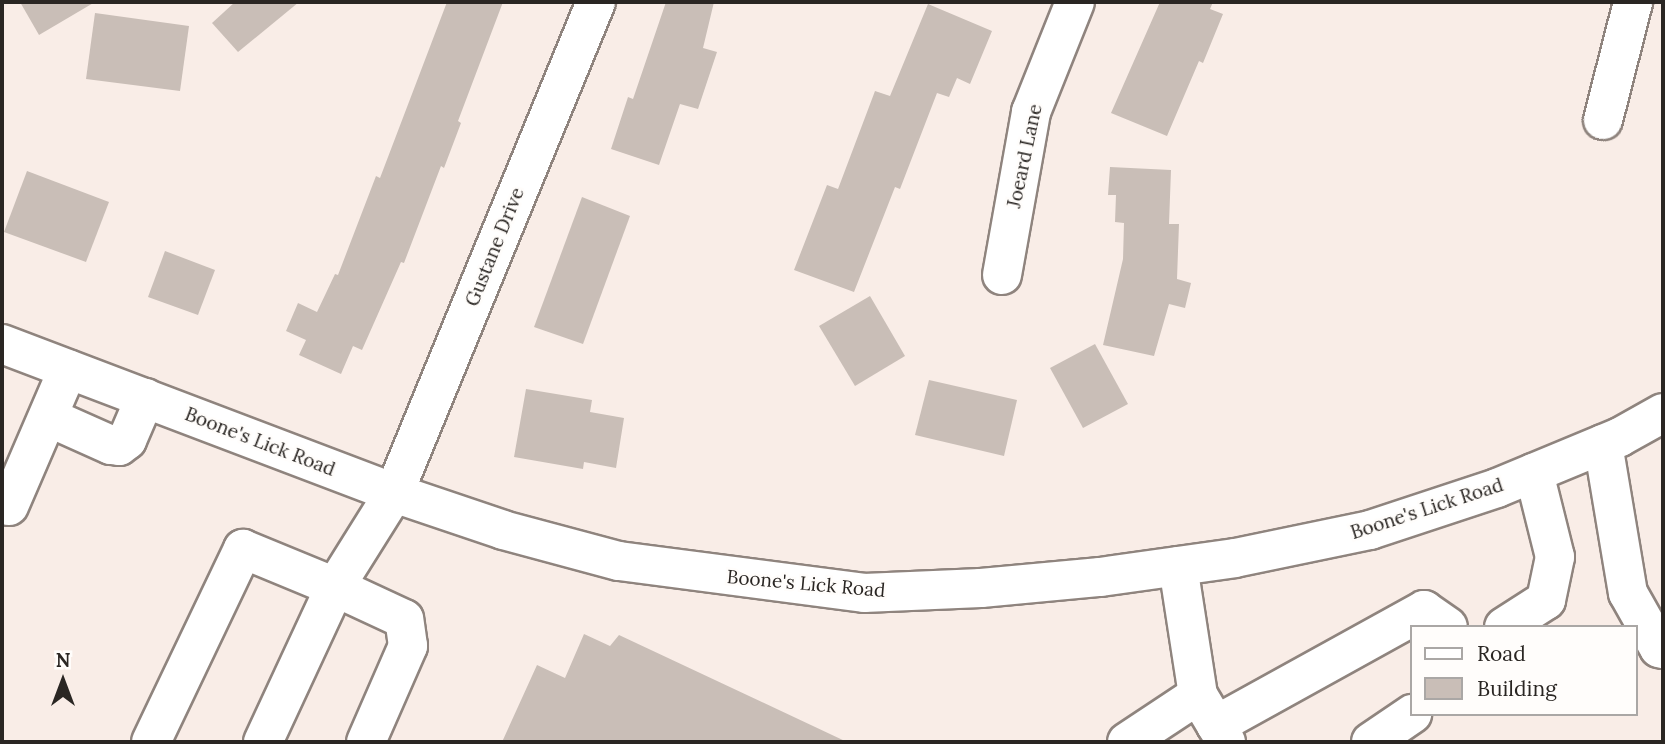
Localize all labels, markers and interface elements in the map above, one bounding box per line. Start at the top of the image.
street label: Joeard Lane [1003,102,1047,210]
street label: Gustane Drive [461,184,529,310]
street label: Boone's Lick Road [182,403,338,481]
street label: Boone's Lick Road [1348,474,1506,544]
street label: Boone's Lick Road [726,566,886,602]
legend [1410,625,1637,716]
text: Road [1477,640,1526,667]
north arrow [28,646,98,716]
text: N [56,648,70,672]
text: Building [1477,675,1557,702]

